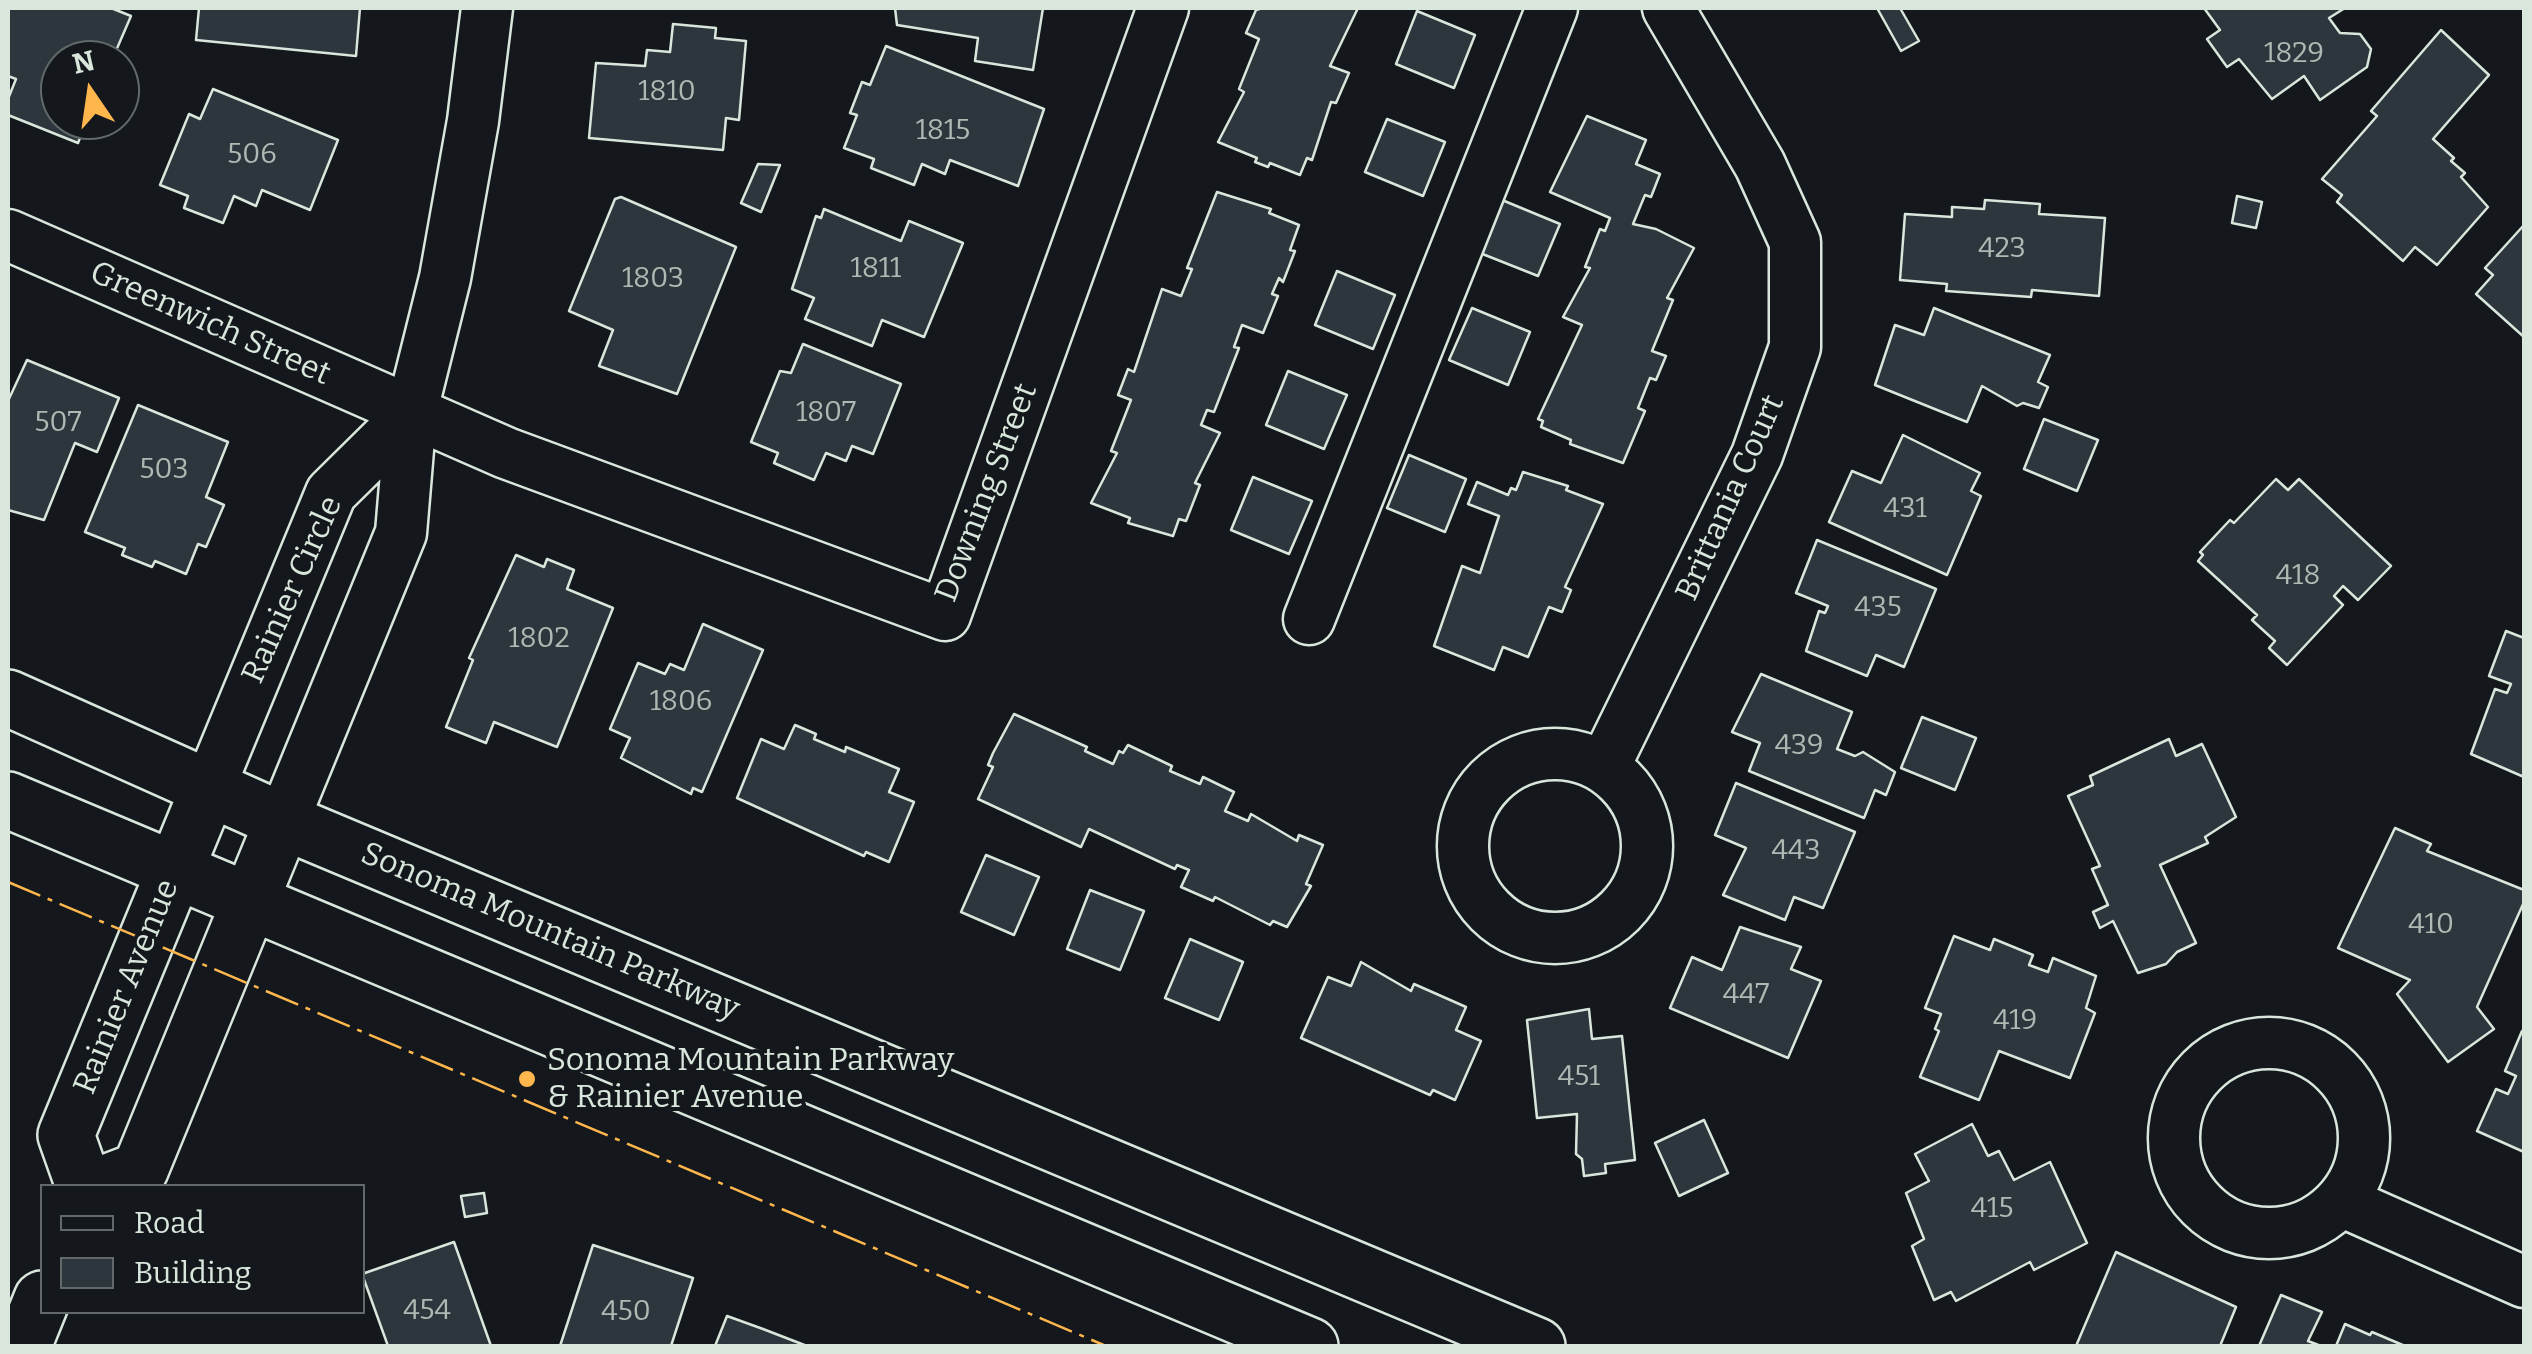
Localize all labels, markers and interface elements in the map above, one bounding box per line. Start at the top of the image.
house number: 1829 [2264,37,2324,71]
north arrow [40,40,140,140]
text: N [69,44,98,81]
house number: 1810 [638,75,696,109]
house number: 1815 [916,114,970,148]
house number: 506 [227,138,277,172]
house number: 423 [1978,232,2026,266]
house number: 1811 [851,252,901,286]
street label: Greenwich Street [84,254,336,394]
house number: 1803 [622,262,684,296]
street label: Downing Street [928,378,1046,608]
street label: Brittania Court [1669,389,1793,607]
house number: 1807 [796,396,856,430]
house number: 507 [35,406,81,440]
house number: 503 [140,453,188,487]
street label: Rainier Circle [235,491,351,689]
house number: 431 [1883,492,1927,526]
house number: 418 [2276,559,2320,593]
house number: 435 [1854,591,1902,625]
house number: 1802 [508,622,570,656]
house number: 1806 [650,685,712,719]
house number: 439 [1775,729,1823,763]
house number: 443 [1772,834,1820,868]
street label: Sonoma Mountain Parkway [355,835,745,1029]
street label: Rainier Avenue [67,874,187,1100]
house number: 410 [2408,908,2454,942]
house number: 447 [1723,978,1769,1012]
house number: 419 [1993,1004,2037,1038]
place label: Sonoma Mountain Parkway & Rainier Avenue [547,1042,954,1117]
house number: 451 [1558,1060,1600,1094]
marker: Sonoma Mountain Parkway & Rainier Avenue [516,1068,538,1090]
legend [40,1184,365,1314]
house number: 415 [1971,1192,2013,1226]
text: Road [134,1205,205,1241]
text: Building [134,1255,252,1291]
house number: 454 [403,1294,451,1328]
house number: 450 [601,1295,651,1329]

